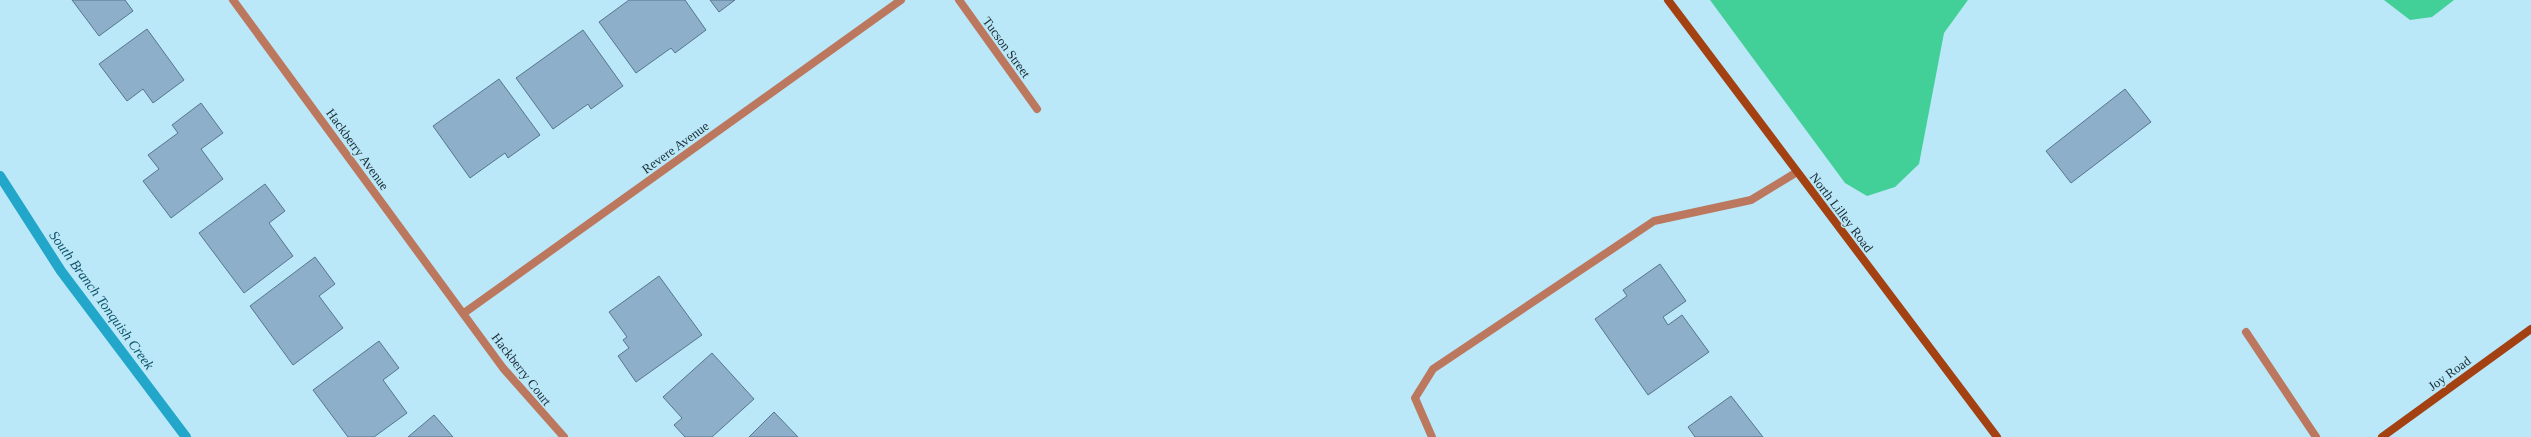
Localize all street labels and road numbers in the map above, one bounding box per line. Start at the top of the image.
street label: Tucson Street [980,14,1034,81]
street label: Hackberry Avenue [323,106,392,193]
street label: Revere Avenue [639,118,712,177]
street label: North Lilley Road [1807,170,1877,255]
street label: Hackberry Court [489,330,555,409]
street label: Joy Road [2425,353,2474,394]

